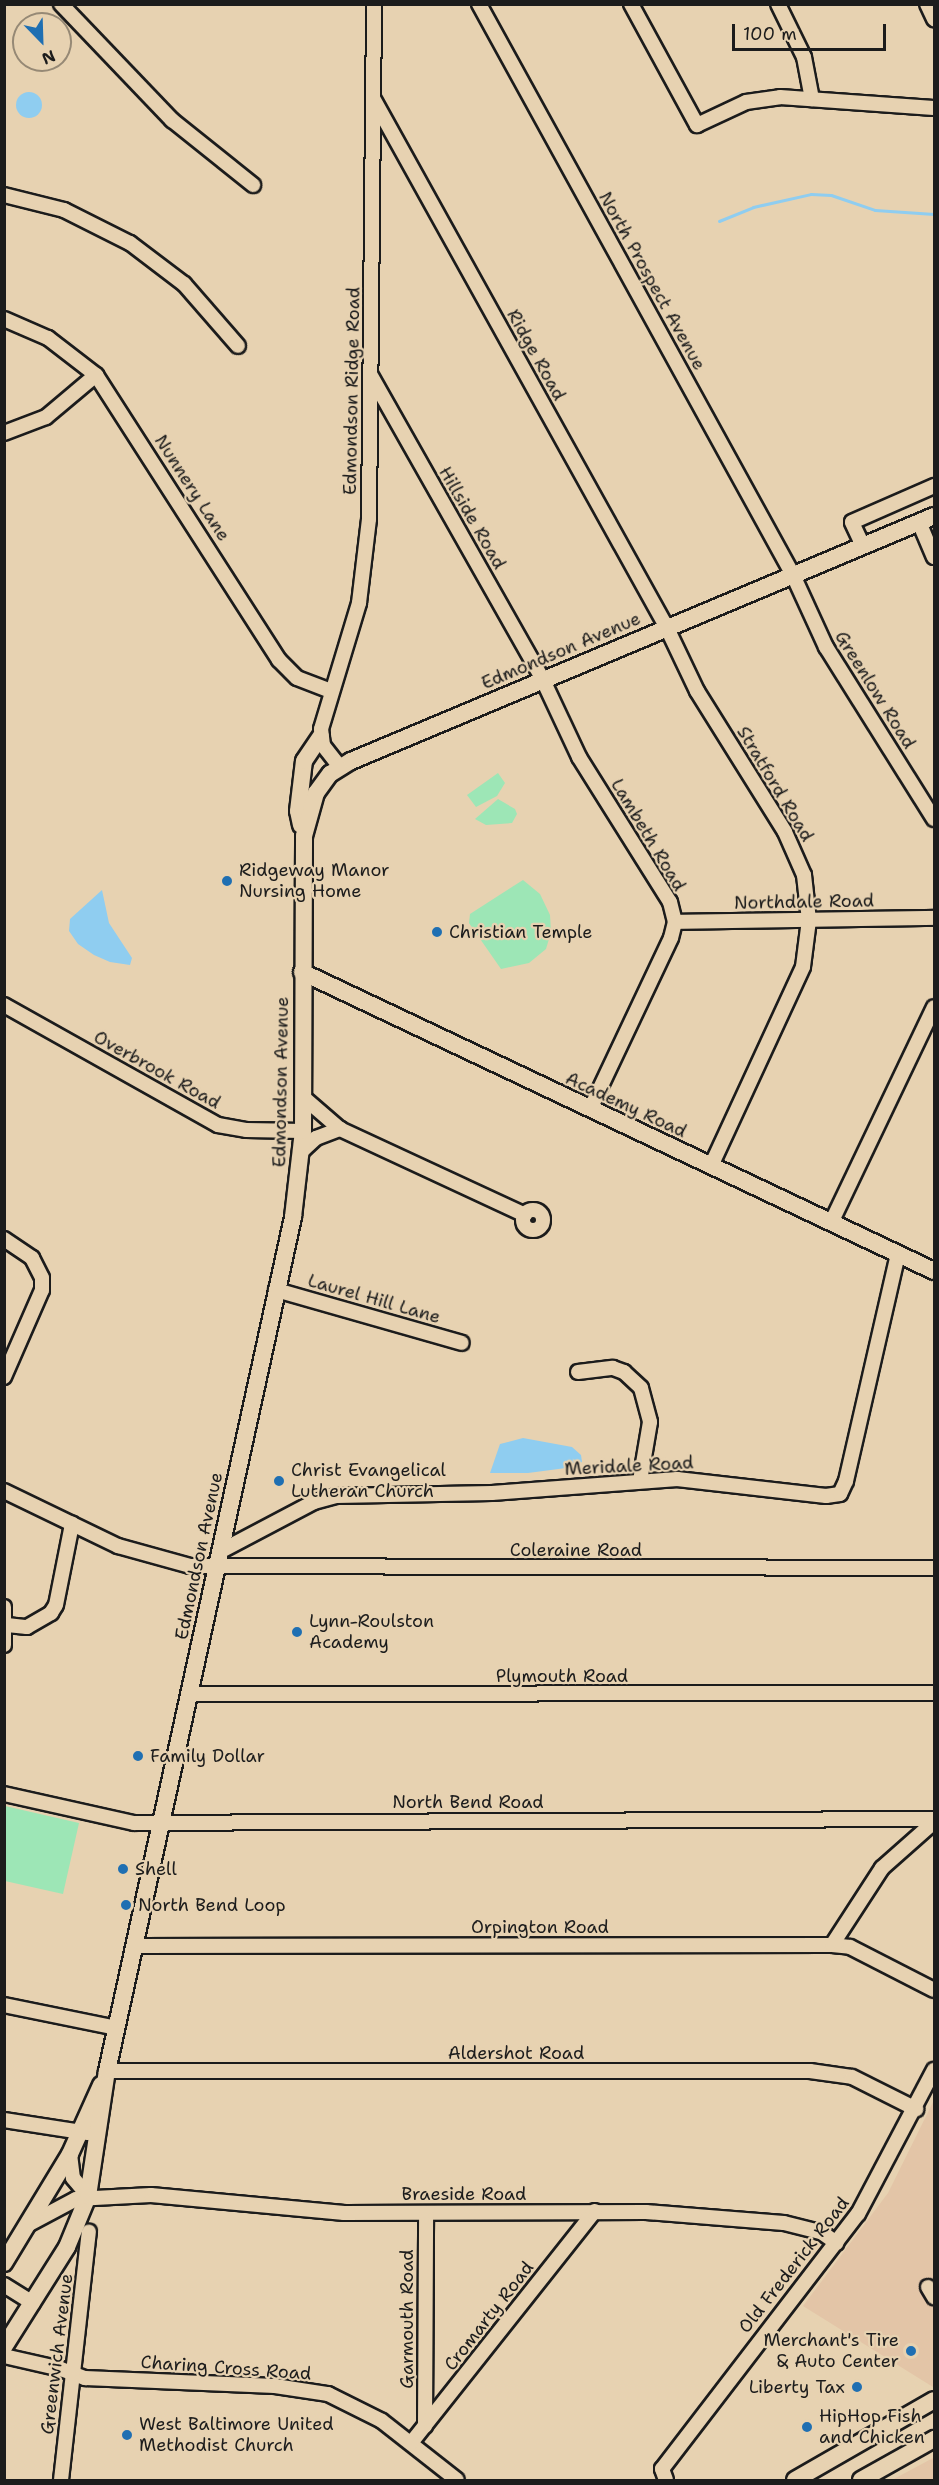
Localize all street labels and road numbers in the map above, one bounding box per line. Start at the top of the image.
street label: North Prospect Avenue [594,188,710,374]
street label: Edmondson Ridge Road [339,287,365,495]
street label: Ridge Road [502,306,570,404]
street label: Nunnery Lane [150,431,234,545]
street label: Hillside Road [434,463,510,573]
street label: Edmondson Avenue [478,608,644,694]
street label: Greenlow Road [830,627,920,753]
street label: Stratford Road [732,722,818,846]
street label: Lambeth Road [606,775,690,895]
street label: Northdale Road [734,890,874,914]
street label: Edmondson Avenue [269,996,293,1168]
street label: Overbrook Road [90,1026,224,1114]
street label: Academy Road [562,1067,690,1143]
street label: Laurel Hill Lane [305,1270,443,1328]
street label: Meridale Road [564,1452,694,1480]
street label: Edmondson Avenue [171,1470,227,1642]
street label: Coleraine Road [510,1539,642,1561]
street label: Plymouth Road [496,1665,628,1687]
street label: North Bend Road [392,1791,544,1813]
street label: Orpington Road [471,1916,609,1938]
street label: Aldershot Road [448,2042,584,2064]
street label: Braeside Road [401,2183,527,2205]
street label: Old Frederick Road [734,2193,854,2337]
street label: Garmouth Road [396,2249,418,2389]
street label: Cromarty Road [440,2257,538,2375]
street label: Greenwich Avenue [36,2272,78,2436]
street label: Charing Cross Road [140,2351,312,2385]

